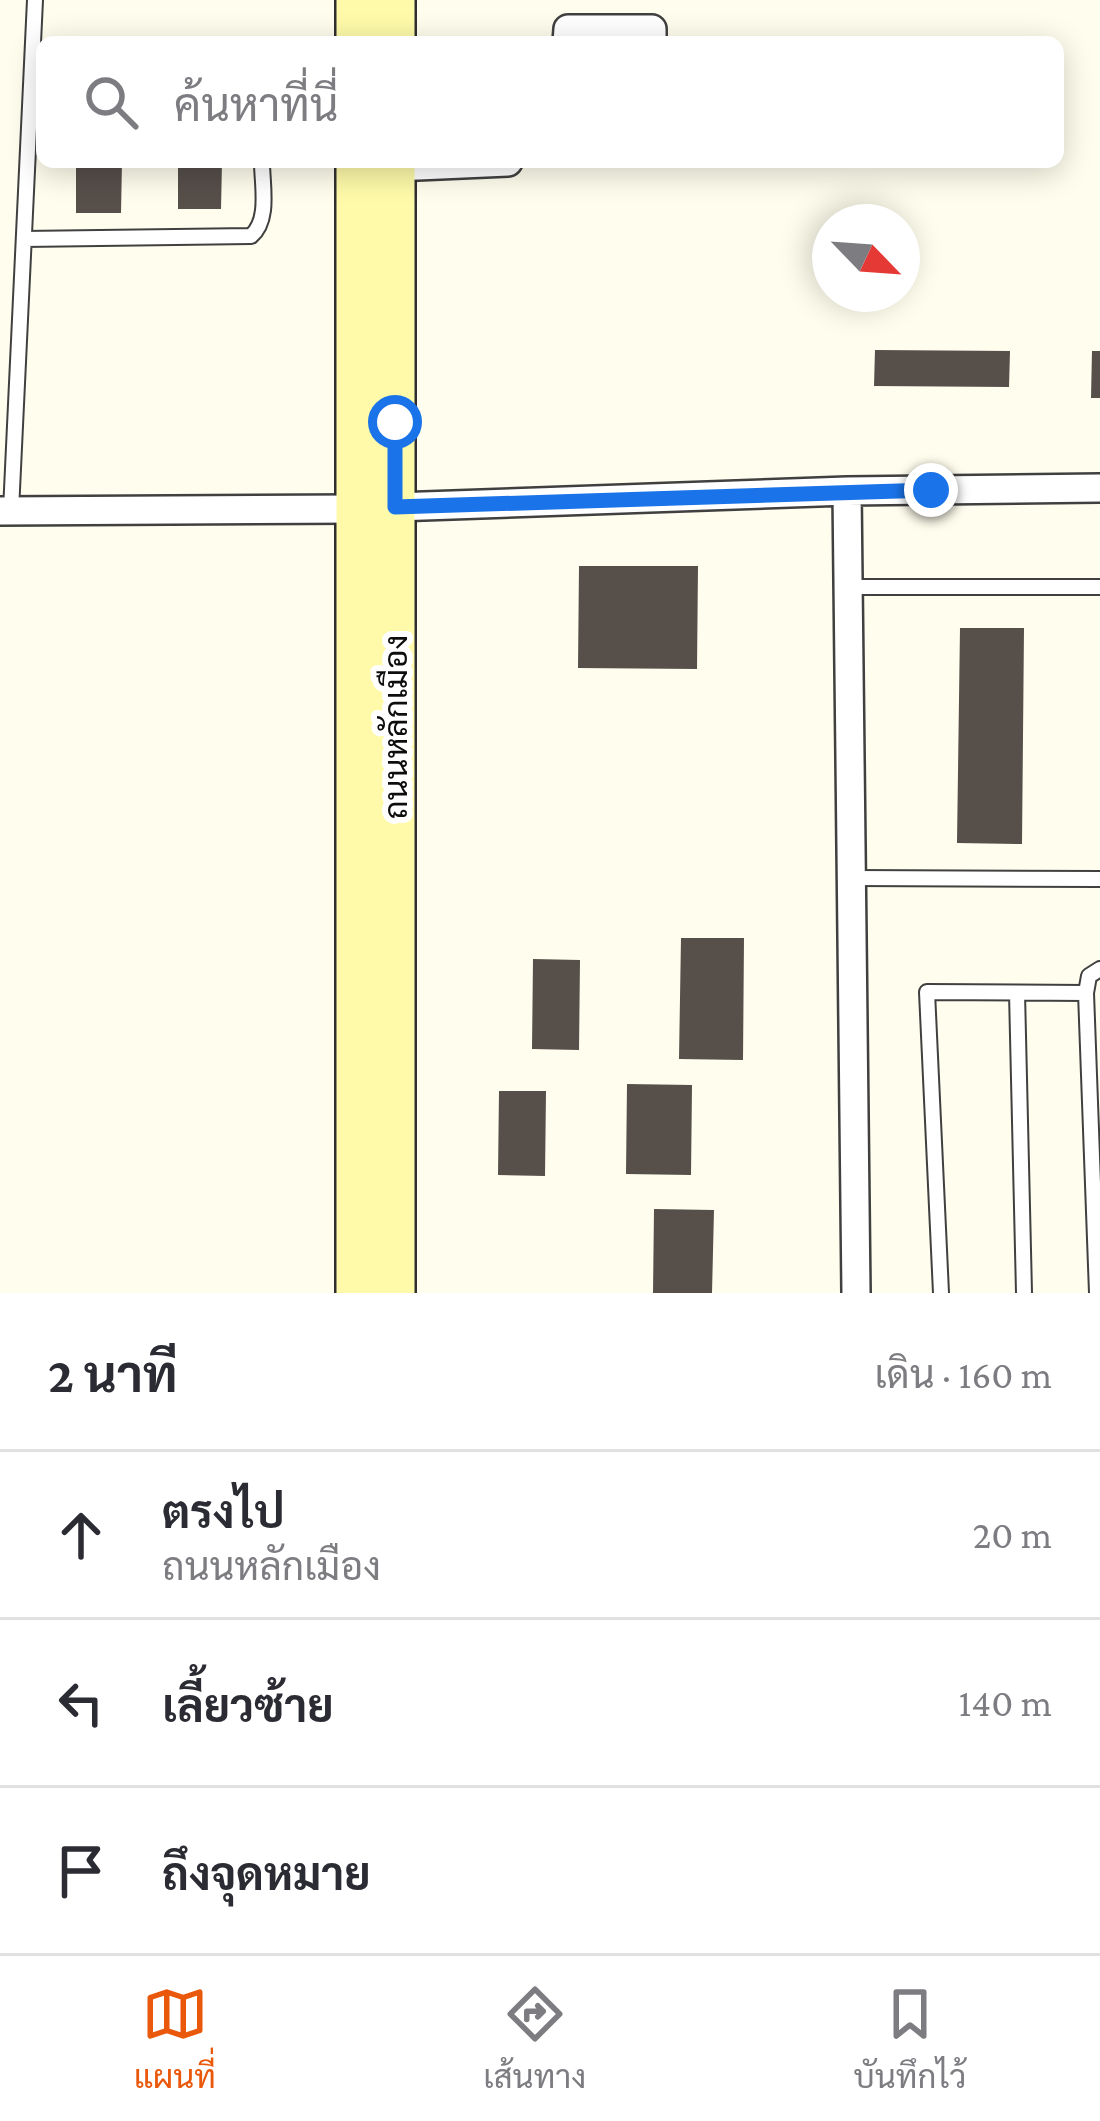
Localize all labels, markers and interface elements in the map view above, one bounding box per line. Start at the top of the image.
search box [36,36,1064,168]
icon: search [78,69,144,135]
text: ค้นหาที่นี่ [174,81,338,131]
north arrow [812,204,920,312]
route start [368,395,422,449]
route end [904,463,958,517]
street label: ถนนหลักเมือง [376,634,414,820]
text: 2 นาที [48,1346,178,1403]
text: เดิน · 160 m [875,1353,1052,1396]
text: ตรงไป [162,1488,285,1538]
icon: ahead [48,1502,114,1568]
text: 20 m [973,1513,1052,1556]
text: ถนนหลักเมือง [162,1545,381,1588]
icon: left [48,1670,114,1736]
text: 140 m [958,1681,1052,1724]
text: เลี้ยวซ้าย [162,1682,334,1732]
icon: arrive [48,1838,114,1904]
text: ถึงจุดหมาย [162,1850,371,1900]
tab: แผนที่ [134,1981,216,2096]
tab: เส้นทาง [483,1981,586,2096]
tab: บันทึกไว้ [854,1981,966,2096]

